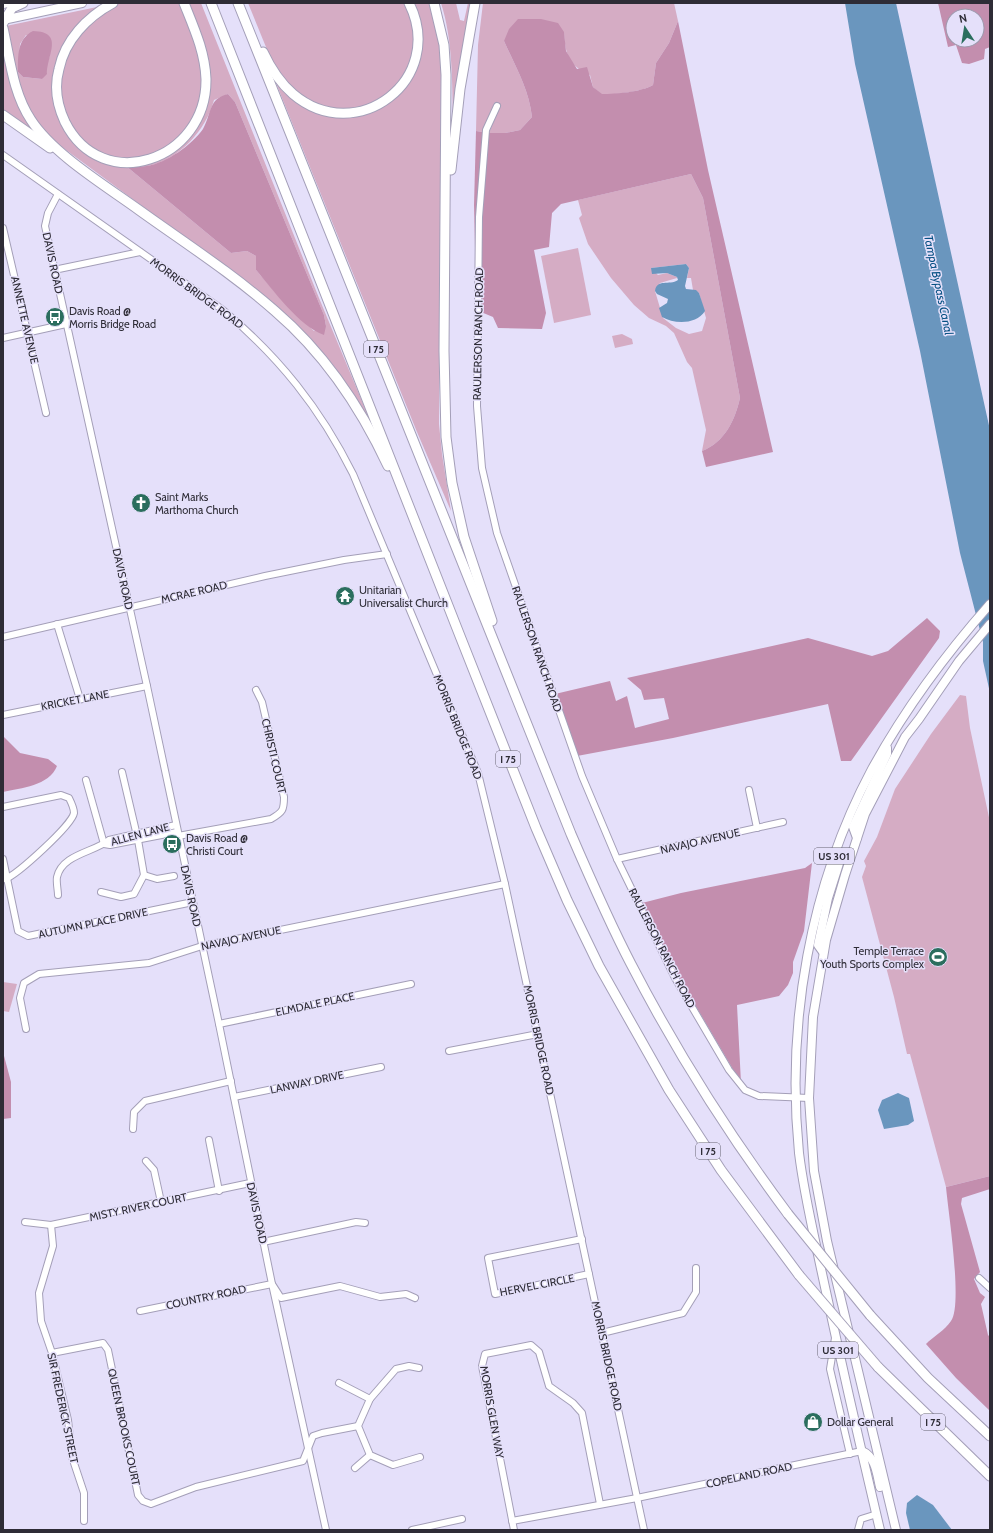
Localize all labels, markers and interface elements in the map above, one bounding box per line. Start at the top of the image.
north arrow [945,8,985,48]
text: N [958,11,968,26]
street label: DAVIS ROAD [40,231,66,295]
water label: Tampa Bypass Canal [921,234,957,337]
street label: MORRIS BRIDGE ROAD [148,254,246,332]
street label: RAULERSON RANCH ROAD [470,268,486,400]
street label: ANNETTE AVENUE [8,275,42,365]
place label: Davis Road @ Morris Bridge Road [69,304,156,331]
bus stop icon: Davis Road @ Morris Bridge Road [44,306,66,328]
road number: I 75 [364,341,388,357]
place label: Saint Marks Marthoma Church [155,490,239,517]
church icon: Saint Marks Marthoma Church [130,492,152,514]
street label: DAVIS ROAD [110,547,136,611]
street label: MCRAE ROAD [160,578,228,606]
place label: Unitarian Universalist Church [359,583,448,610]
street label: RAULERSON RANCH ROAD [509,584,565,714]
temple icon: Unitarian Universalist Church [334,585,356,607]
street label: MORRIS BRIDGE ROAD [431,672,485,782]
street label: KRICKET LANE [40,687,110,713]
street label: CHRISTI COURT [259,717,290,795]
road number: I 75 [496,751,520,767]
street label: ALLEN LANE [109,819,171,849]
street label: NAVAJO AVENUE [659,825,741,857]
place label: Davis Road @ Christi Court [186,831,248,858]
bus stop icon: Davis Road @ Christi Court [161,833,183,855]
road number: US 301 [814,848,854,864]
street label: DAVIS ROAD [178,864,204,928]
street label: RAULERSON RANCH ROAD [626,886,698,1010]
street label: AUTUMN PLACE DRIVE [37,905,149,941]
street label: NAVAJO AVENUE [200,923,282,953]
place label: Temple Terrace Youth Sports Complex [819,944,925,971]
sports icon: Temple Terrace Youth Sports Complex [927,946,949,968]
street label: MORRIS BRIDGE ROAD [521,984,557,1096]
street label: ELMDALE PLACE [274,989,356,1019]
street label: LANWAY DRIVE [269,1067,345,1097]
road number: I 75 [696,1143,720,1159]
street label: DAVIS ROAD [244,1181,270,1245]
street label: MISTY RIVER COURT [88,1190,188,1224]
street label: HERVEL CIRCLE [498,1271,576,1299]
street label: COUNTRY ROAD [165,1282,247,1312]
street label: MORRIS BRIDGE ROAD [589,1300,625,1412]
road number: US 301 [818,1342,858,1358]
street label: SIR FREDERICK STREET [44,1351,82,1465]
street label: MORRIS GLEN WAY [477,1365,507,1460]
street label: QUEEN BROOKS COURT [105,1367,143,1487]
shop icon: Dollar General [802,1411,824,1433]
road number: I 75 [921,1414,945,1430]
place label: Dollar General [827,1415,894,1429]
street label: COPELAND ROAD [705,1459,793,1491]

